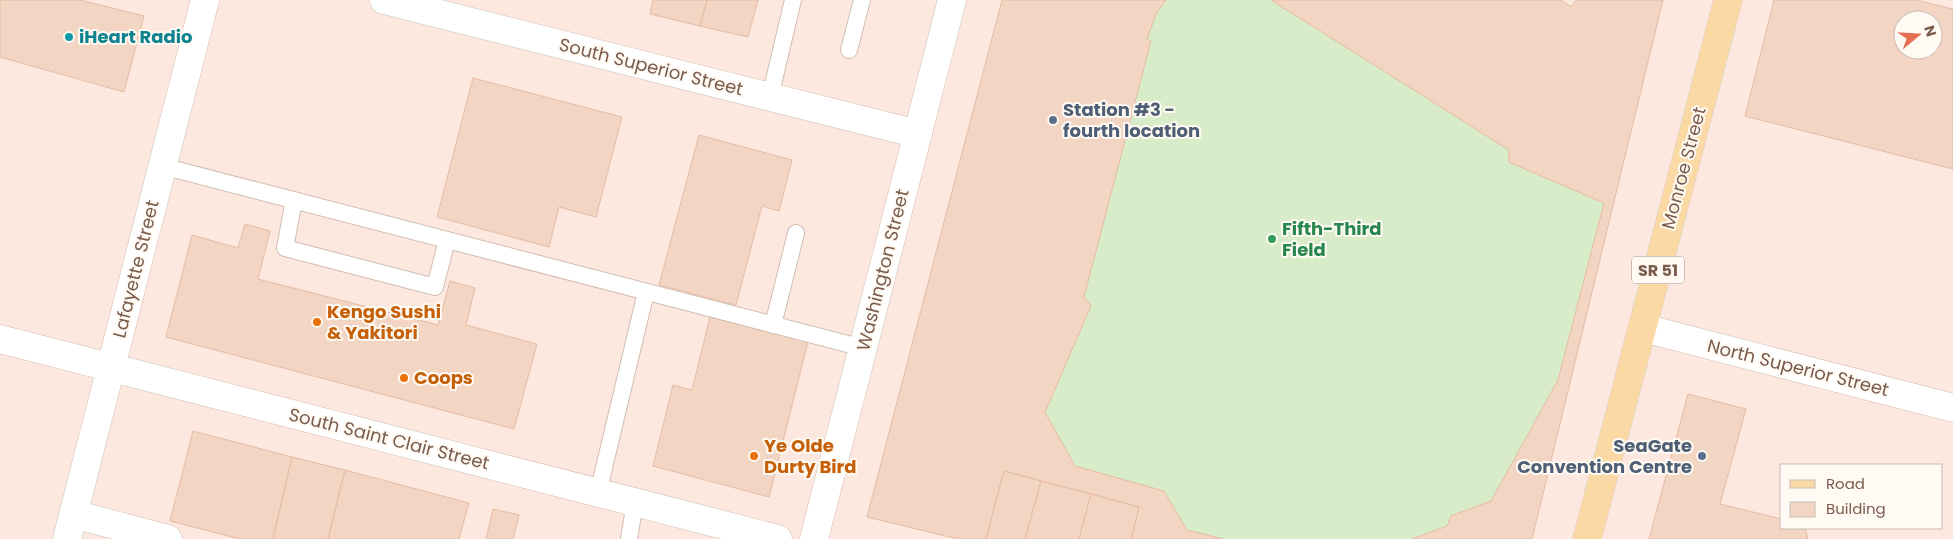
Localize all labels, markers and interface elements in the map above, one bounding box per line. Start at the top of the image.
north arrow [1893,10,1943,60]
text: N [1919,23,1942,39]
place label: iHeart Radio [79,24,193,49]
marker: iHeart Radio [63,31,75,43]
street label: South Superior Street [557,32,746,101]
place label: Station #3 - fourth location [1063,97,1200,143]
street label: Monroe Street [1655,104,1712,232]
marker: Station #3 - fourth location [1047,114,1059,126]
street label: Washington Street [850,186,915,353]
street label: Lafayette Street [106,197,165,340]
place label: Fifth-Third Field [1282,216,1382,262]
marker: Fifth-Third Field [1266,233,1278,245]
road number: SR 51 [1632,256,1684,284]
place label: Kengo Sushi & Yakitori [327,299,441,345]
marker: Kengo Sushi & Yakitori [311,316,323,328]
street label: North Superior Street [1705,333,1891,402]
place label: Coops [414,365,473,390]
marker: Coops [398,372,410,384]
street label: South Saint Clair Street [286,402,492,476]
place label: Ye Olde Durty Bird [764,433,857,479]
place label: SeaGate Convention Centre [1517,433,1692,479]
marker: Ye Olde Durty Bird [748,450,760,462]
marker: SeaGate Convention Centre [1696,450,1708,462]
legend [1780,464,1943,529]
text: Road [1826,473,1865,494]
text: Building [1826,498,1886,519]

